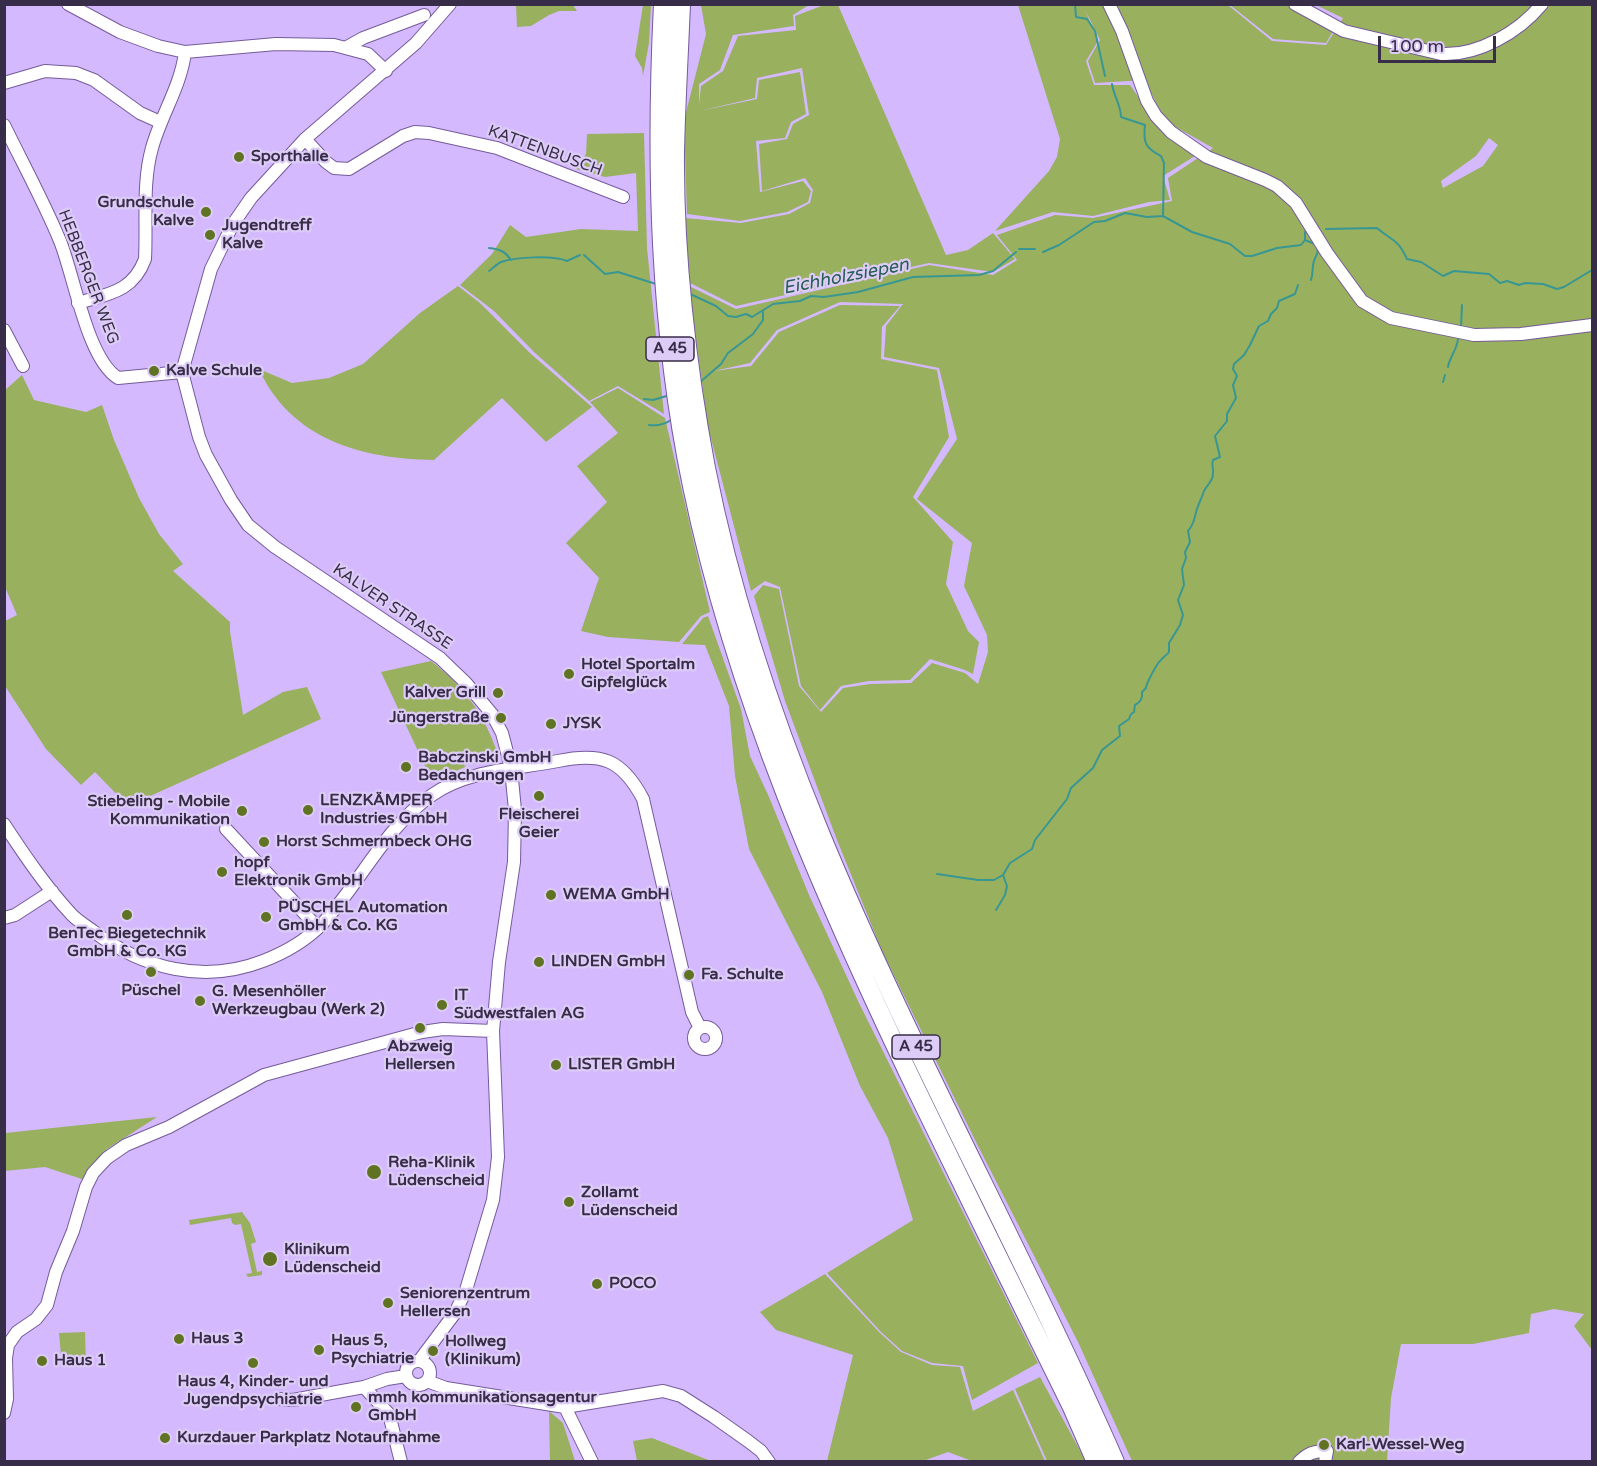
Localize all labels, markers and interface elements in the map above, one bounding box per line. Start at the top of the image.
scale bar [1381,24,1500,62]
text: 100 m [1389,35,1444,57]
street label: KATTENBUSCH [485,121,605,181]
place label: Sporthalle [251,147,329,167]
marker: Sporthalle [232,150,246,164]
place label: Grundschule Kalve [98,193,194,231]
marker: Grundschule Kalve [199,205,213,219]
street label: HEBBERGER WEG [54,207,122,347]
place label: Jugendtreff Kalve [222,216,312,254]
marker: Jugendtreff Kalve [203,228,217,242]
water label: Eichholzsiepen [781,254,911,300]
road number: A 45 [646,337,694,361]
place label: Kalve Schule [166,361,262,381]
marker: Kalve Schule [147,364,161,378]
street label: KALVER STRASSE [329,560,455,654]
place label: Hotel Sportalm Gipfelglück [581,655,695,693]
marker: Hotel Sportalm Gipfelglück [562,667,576,681]
place label: Kalver Grill [404,683,486,703]
marker: Kalver Grill [491,686,505,700]
place label: Jüngerstraße [389,708,489,728]
marker: Jüngerstraße [494,711,508,725]
place label: JYSK [563,714,601,734]
marker: JYSK [544,717,558,731]
place label: Babczinski GmbH Bedachungen [418,748,552,786]
marker: Babczinski GmbH Bedachungen [399,760,413,774]
marker: Fleischerei Geier [532,789,546,803]
place label: LENZKÄMPER Industries GmbH [320,791,447,829]
place label: Stiebeling - Mobile Kommunikation [87,792,230,830]
marker: LENZKÄMPER Industries GmbH [301,803,315,817]
marker: Stiebeling - Mobile Kommunikation [235,804,249,818]
place label: Fleischerei Geier [499,805,579,843]
place label: Horst Schmermbeck OHG [276,832,472,852]
marker: Horst Schmermbeck OHG [257,835,271,849]
place label: hopf Elektronik GmbH [234,853,363,891]
marker: hopf Elektronik GmbH [215,865,229,879]
place label: WEMA GmbH [563,885,670,905]
marker: WEMA GmbH [544,888,558,902]
place label: PÜSCHEL Automation GmbH & Co. KG [278,898,448,936]
marker: BenTec Biegetechnik GmbH & Co. KG [120,908,134,922]
marker: PÜSCHEL Automation GmbH & Co. KG [259,910,273,924]
place label: BenTec Biegetechnik GmbH & Co. KG [48,924,206,962]
place label: LINDEN GmbH [551,952,666,972]
marker: LINDEN GmbH [532,955,546,969]
marker: Püschel [144,965,158,979]
place label: Fa. Schulte [701,965,784,985]
marker: Fa. Schulte [682,968,696,982]
place label: Püschel [121,981,181,1001]
place label: G. Mesenhöller Werkzeugbau (Werk 2) [212,982,385,1020]
place label: IT Südwestfalen AG [454,986,585,1024]
marker: G. Mesenhöller Werkzeugbau (Werk 2) [193,994,207,1008]
marker: IT Südwestfalen AG [435,998,449,1012]
marker: Abzweig Hellersen [413,1021,427,1035]
road number: A 45 [892,1035,940,1059]
place label: Abzweig Hellersen [385,1037,455,1075]
place label: LISTER GmbH [568,1055,675,1075]
marker: LISTER GmbH [549,1058,563,1072]
place label: Reha-Klinik Lüdenscheid [388,1153,485,1191]
marker: Reha-Klinik Lüdenscheid [365,1163,383,1181]
place label: Zollamt Lüdenscheid [581,1183,678,1221]
marker: Zollamt Lüdenscheid [562,1195,576,1209]
place label: Klinikum Lüdenscheid [284,1240,381,1278]
marker: Klinikum Lüdenscheid [261,1250,279,1268]
place label: POCO [609,1274,657,1294]
marker: POCO [590,1277,604,1291]
place label: Seniorenzentrum Hellersen [400,1284,530,1322]
marker: Seniorenzentrum Hellersen [381,1296,395,1310]
place label: Haus 3 [191,1329,244,1349]
place label: Haus 5, Psychiatrie [331,1331,414,1369]
marker: Haus 3 [172,1332,186,1346]
place label: Hollweg (Klinikum) [445,1332,521,1370]
marker: Haus 5, Psychiatrie [312,1343,326,1357]
marker: Hollweg (Klinikum) [426,1344,440,1358]
place label: Haus 1 [54,1351,107,1371]
marker: Haus 1 [35,1354,49,1368]
marker: Haus 4, Kinder- und Jugendpsychiatrie [246,1356,260,1370]
place label: Haus 4, Kinder- und Jugendpsychiatrie [178,1372,328,1410]
place label: mmh kommunikationsagentur GmbH [368,1388,597,1426]
marker: mmh kommunikationsagentur GmbH [349,1400,363,1414]
place label: Kurzdauer Parkplatz Notaufnahme [177,1428,440,1448]
marker: Kurzdauer Parkplatz Notaufnahme [158,1431,172,1445]
place label: Karl-Wessel-Weg [1336,1435,1464,1455]
marker: Karl-Wessel-Weg [1317,1438,1331,1452]

